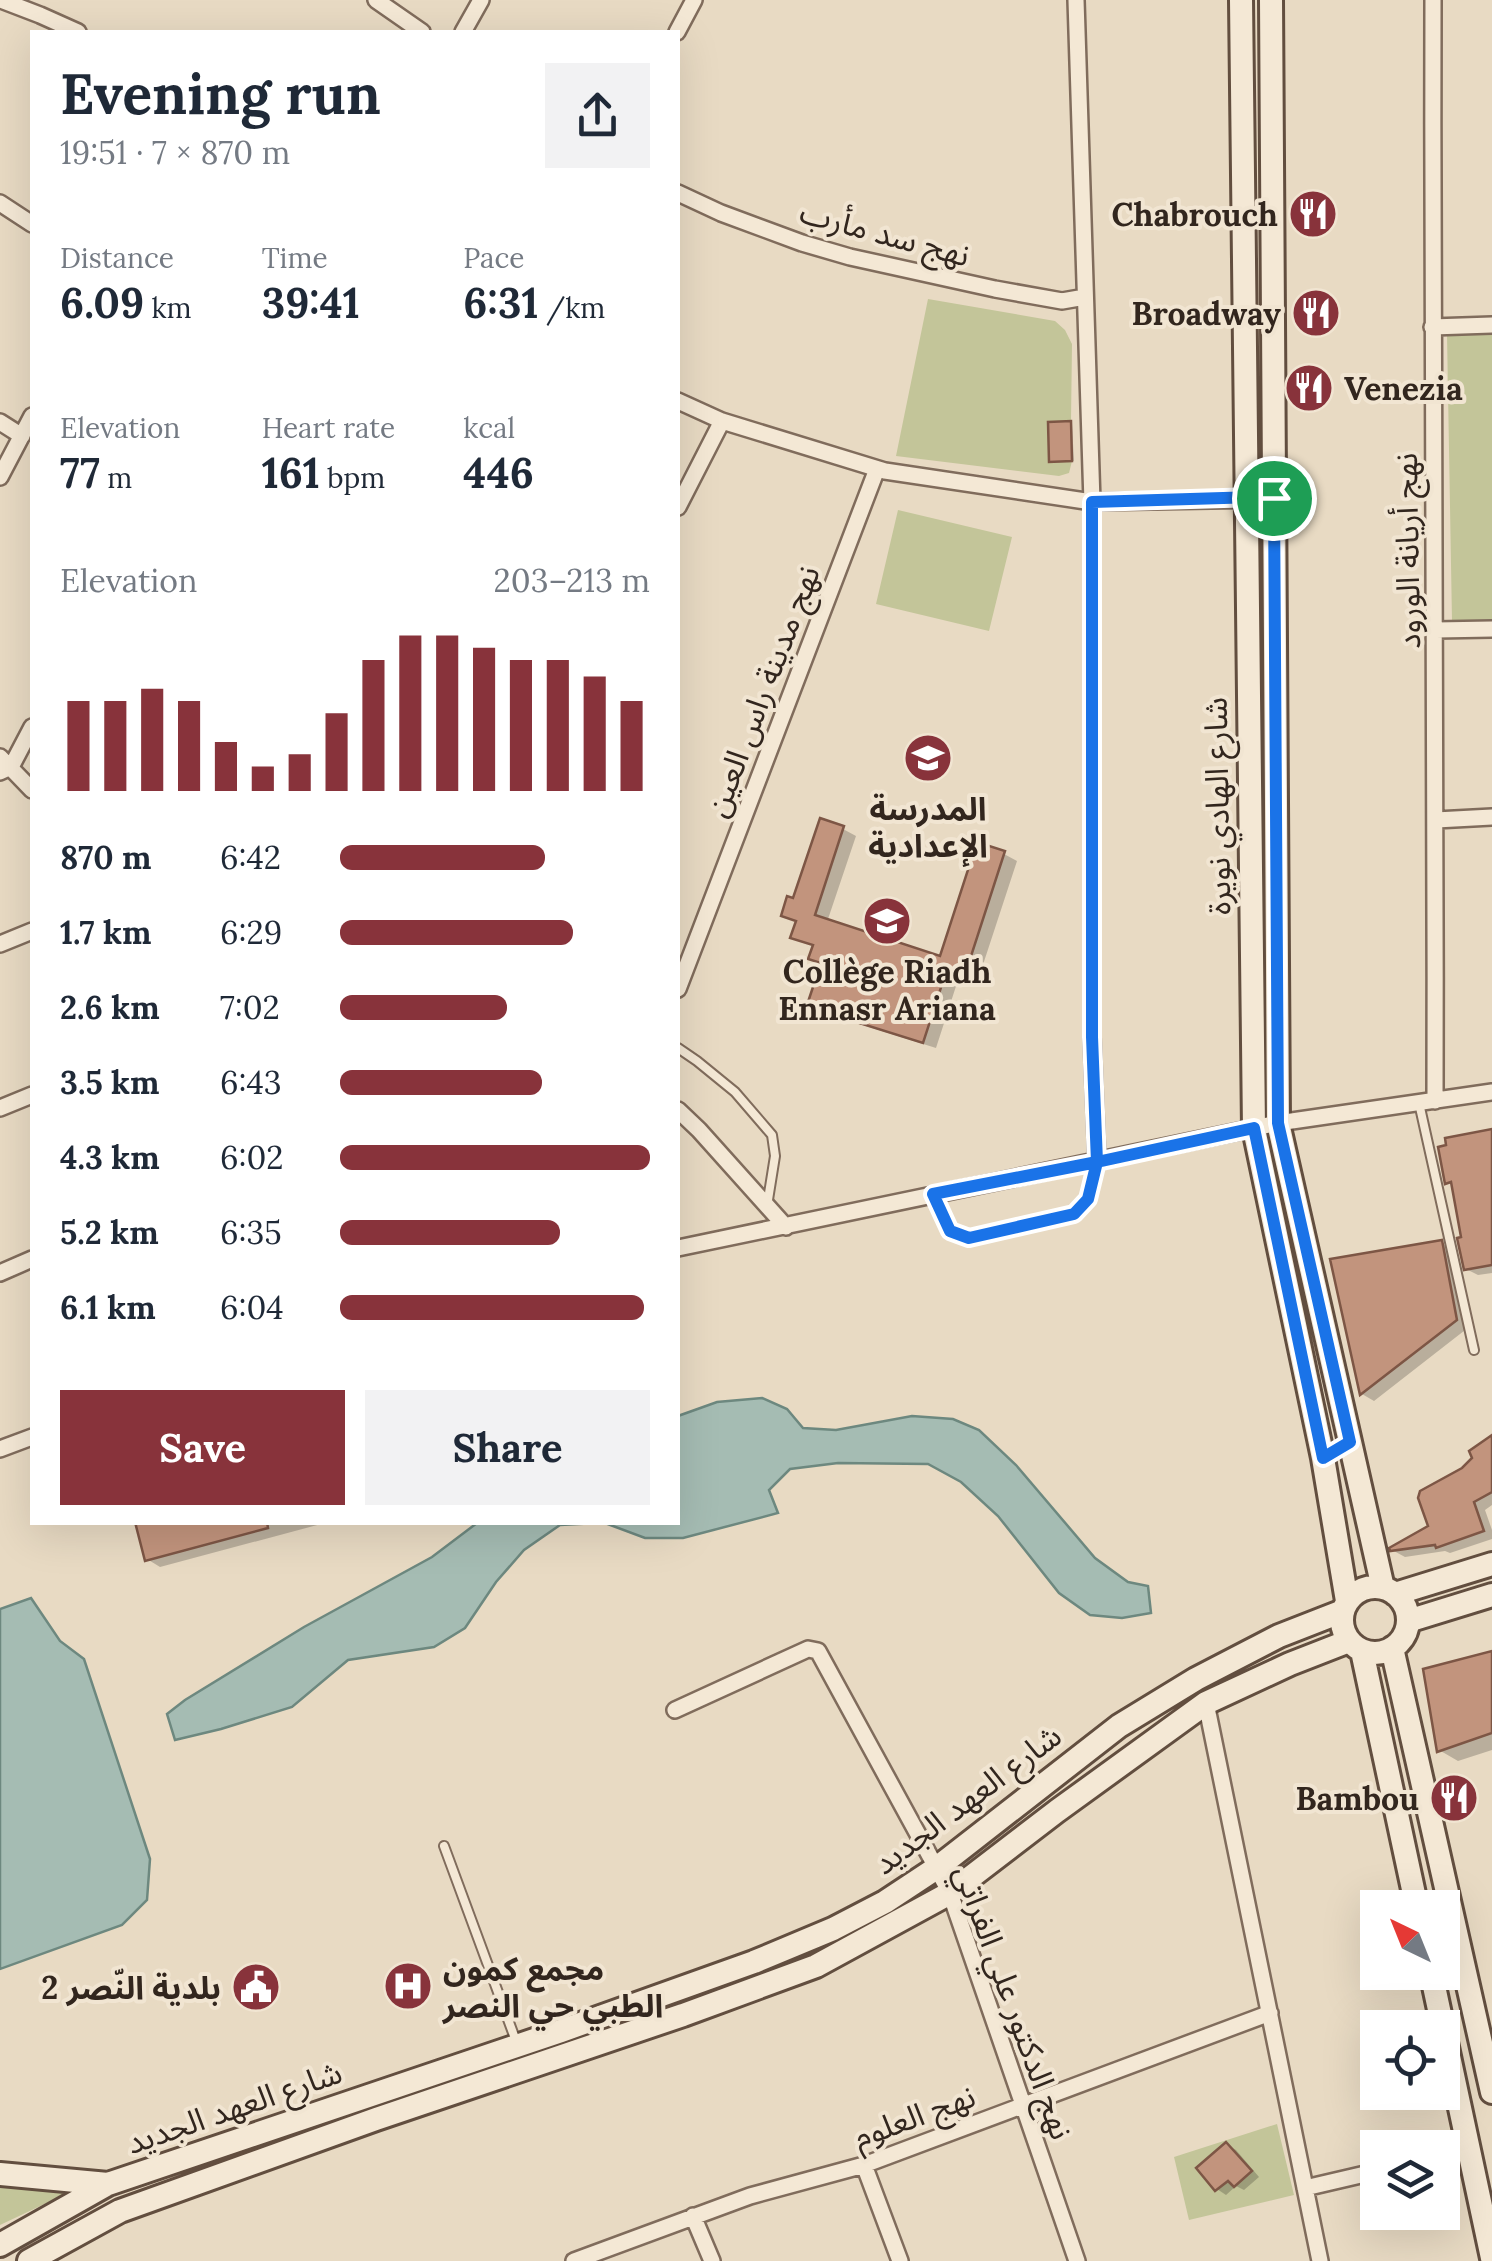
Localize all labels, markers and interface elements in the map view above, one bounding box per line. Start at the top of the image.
text: Evening run [60,59,381,129]
button: share [545,63,650,168]
text: 19:51 · 7 × 870 m [60,132,290,173]
restaurant icon: Chabrouch [1287,188,1339,240]
street label: نهج سد مأرب [795,191,974,279]
place label: Chabrouch [1112,194,1278,235]
text: Distance [60,240,174,276]
text: Time [262,240,328,276]
text: Pace [463,240,524,276]
text: 6.09 [60,276,144,330]
text: 39:41 [262,276,360,330]
text: 6:31 [463,276,539,330]
restaurant icon: Broadway [1290,287,1342,339]
text: km [144,290,192,326]
text: /km [539,290,605,326]
place label: Broadway [1132,293,1281,334]
restaurant icon: Venezia [1283,362,1335,414]
place label: Venezia [1344,368,1463,409]
text: Elevation [60,410,180,446]
text: Heart rate [262,410,395,446]
text: kcal [463,410,515,446]
text: 77 [60,446,100,500]
text: 161 [262,446,320,500]
text: 446 [463,446,534,500]
street label: نهج أريانة الورود [1385,453,1433,649]
pin [1232,456,1317,541]
text: m [100,460,132,496]
text: bpm [320,460,385,496]
icon: arrive [1247,471,1302,526]
text: Elevation [60,560,197,601]
text: 203–213 m [494,560,650,601]
street label: نهج مدينة راس العين [695,560,833,824]
street label: شارع الهادي نويرة [1195,697,1244,915]
school or university icon: المدرسة الإعدادية [902,732,954,784]
place label: المدرسة الإعدادية [868,788,988,867]
text: 870 m [60,837,152,878]
text: 6:42 [220,837,281,878]
school or university icon: Collège Riadh Ennasr Ariana [861,895,913,947]
text: 1.7 km [60,912,151,953]
text: 6:29 [220,912,282,953]
place label: Collège Riadh Ennasr Ariana [778,951,996,1029]
text: 2.6 km [60,987,160,1028]
text: 7:02 [220,987,280,1028]
text: 3.5 km [60,1062,160,1103]
text: 6:43 [220,1062,282,1103]
text: 4.3 km [60,1137,160,1178]
text: 6:02 [220,1137,283,1178]
text: 5.2 km [60,1212,159,1253]
text: 6:35 [220,1212,282,1253]
text: 6.1 km [60,1287,156,1328]
text: 6:04 [220,1287,284,1328]
button: Save [60,1390,345,1505]
button: Share [365,1390,650,1505]
street label: شارع العهد الجديد [865,1715,1072,1886]
restaurant icon: Bambou [1428,1772,1480,1824]
place label: Bambou [1295,1778,1419,1819]
street label: نهج الدكتور علي الفراتي [941,1859,1083,2147]
north arrow [1360,1890,1460,1990]
map controls [1360,1890,1460,2230]
place label: مجمع كمون الطبي حي النصر [441,1948,663,2031]
hospital icon: مجمع كمون الطبي حي النصر [382,1960,434,2012]
public building icon: بلدية النّصر 2 [230,1961,282,2013]
place label: بلدية النّصر 2 [41,1967,221,2008]
button: locate [1360,2010,1460,2110]
street label: شارع العهد الجديد [121,2051,348,2167]
street label: نهج العلوم [847,2075,982,2161]
button: layers [1360,2130,1460,2230]

